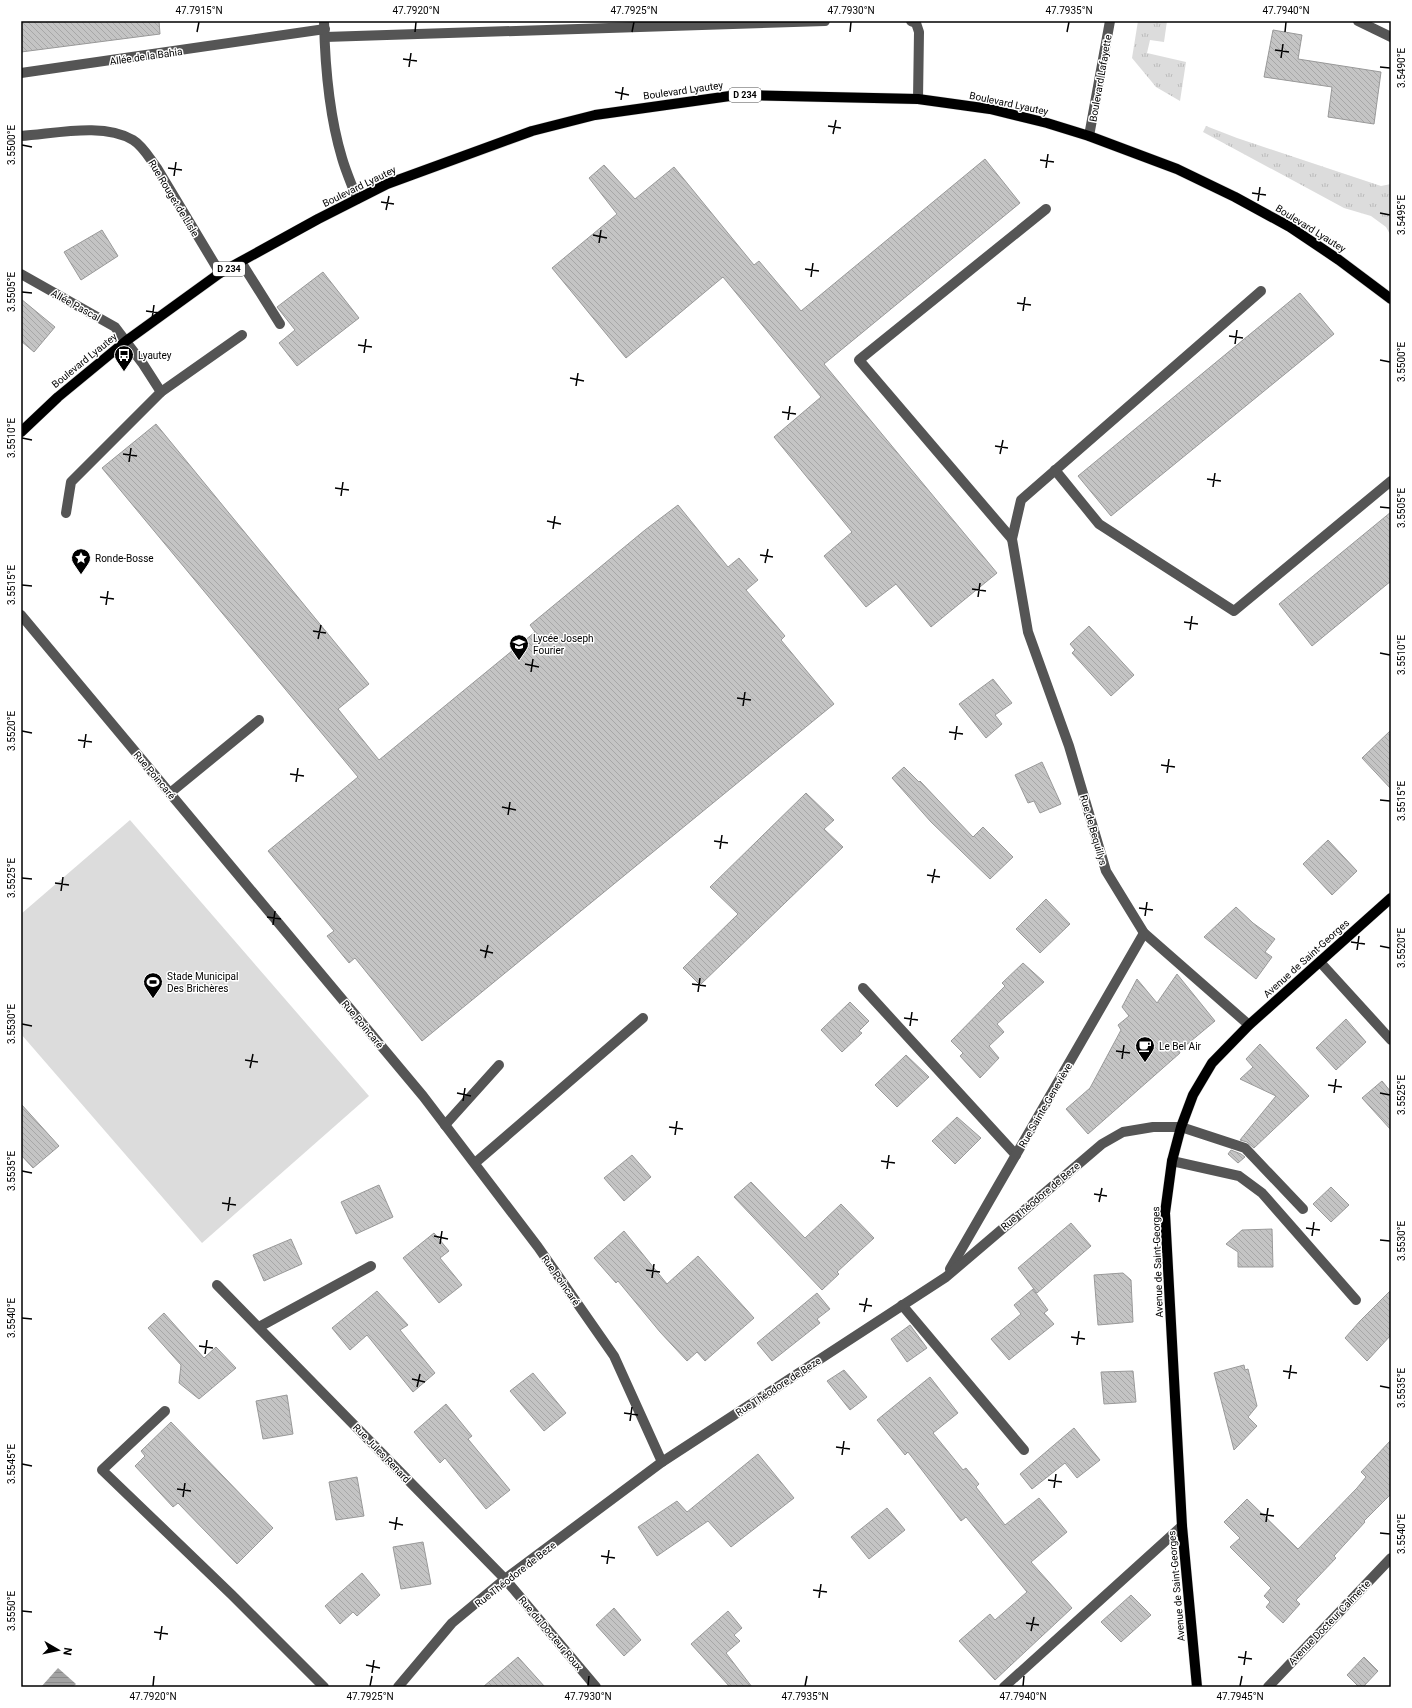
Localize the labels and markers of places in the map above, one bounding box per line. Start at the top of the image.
bus stop icon: Lyautey [113,344,135,372]
place label: Lyautey [138,350,172,361]
place icon: Ronde-Bosse [70,547,92,575]
place label: Ronde-Bosse [95,553,154,564]
school or university icon: Lycée Joseph Fourier [508,633,530,661]
place label: Lycée Joseph Fourier [533,633,594,656]
sports icon: Stade Municipal Des Brichères [142,971,164,999]
place label: Stade Municipal Des Brichères [167,971,238,994]
cafe icon: Le Bel Air [1134,1035,1156,1063]
place label: Le Bel Air [1159,1041,1202,1052]

